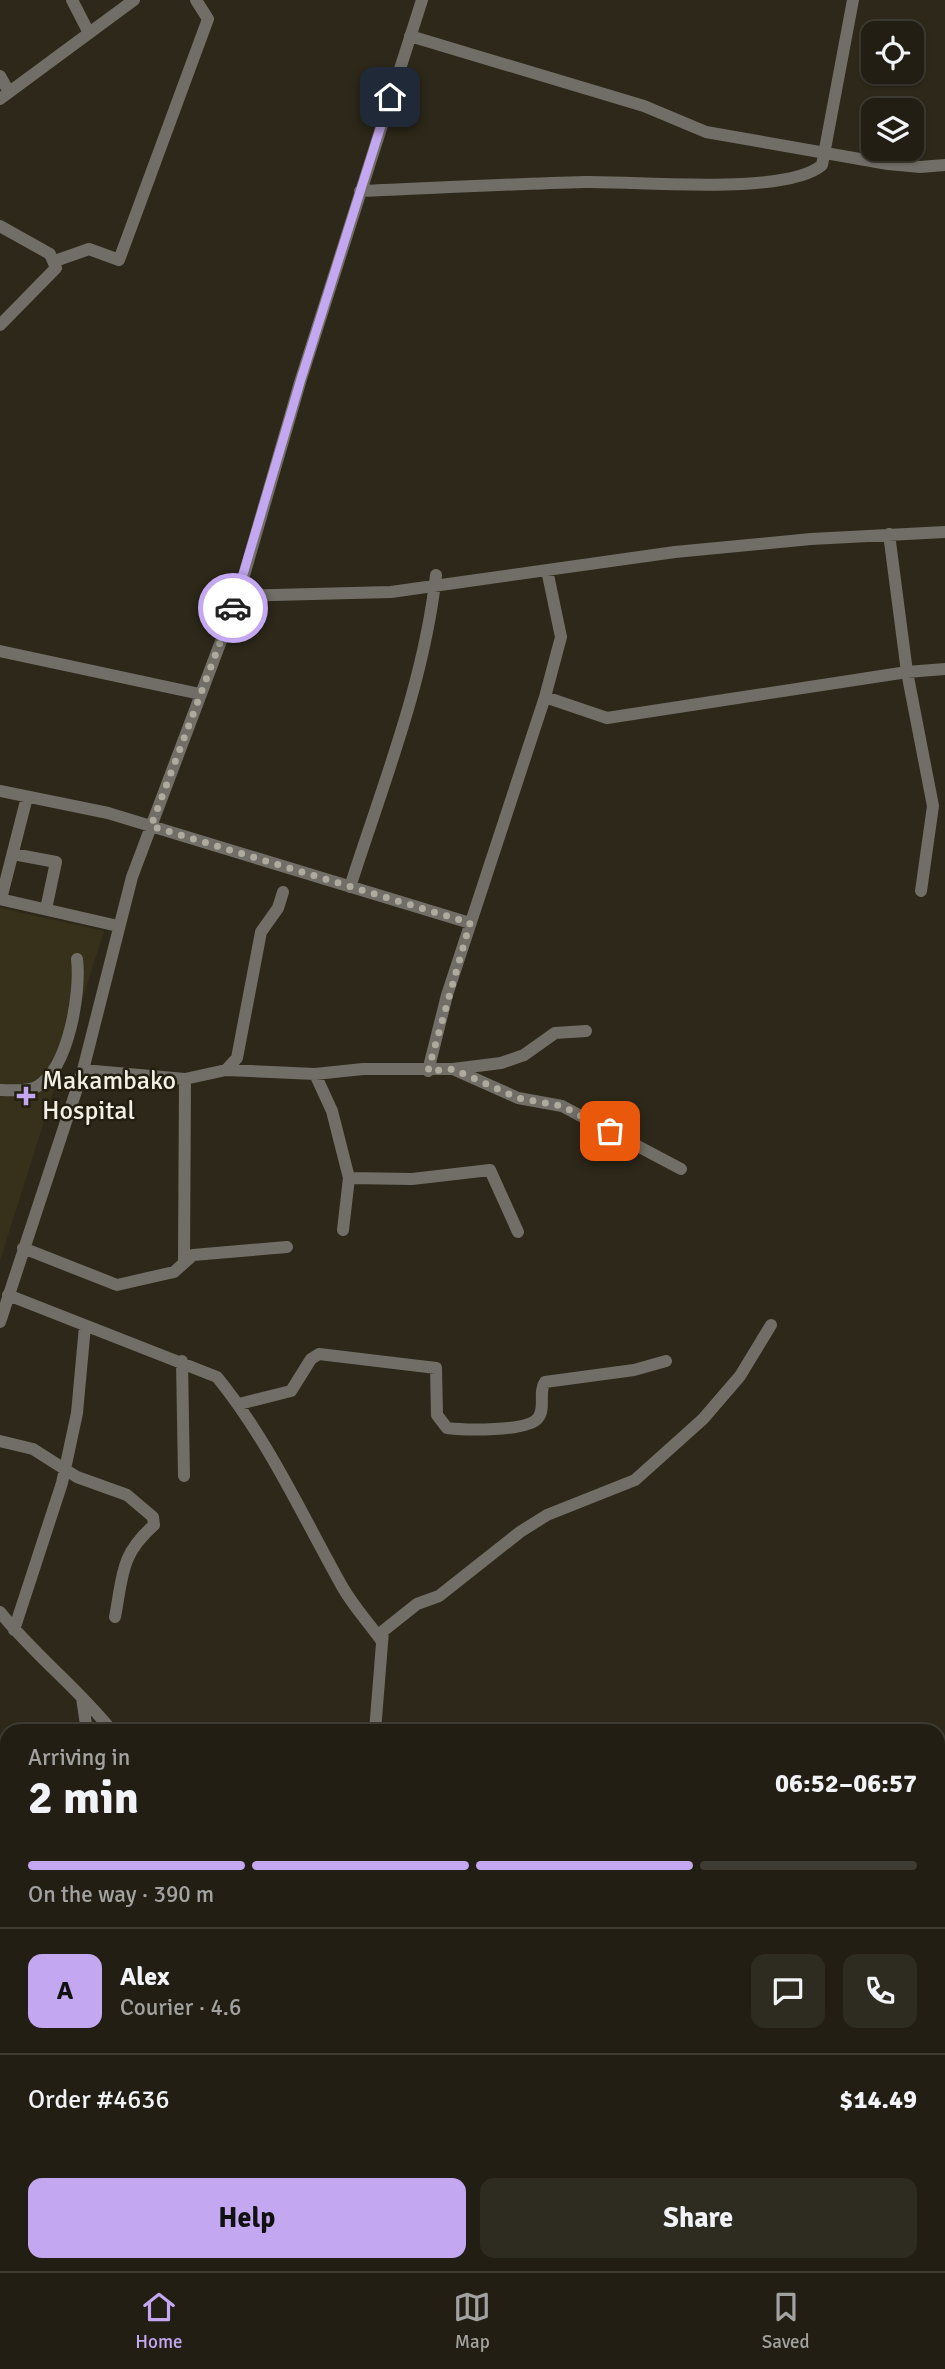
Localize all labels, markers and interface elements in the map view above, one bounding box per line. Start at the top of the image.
map controls [861,21,924,161]
button: locate [861,21,924,84]
pin [360,67,420,127]
icon: home [371,78,409,116]
button: layers [861,98,924,161]
courier [198,573,268,643]
icon: car [214,589,252,627]
place label: Makambako Hospital [42,1065,176,1127]
marker: Makambako Hospital [16,1086,36,1106]
pin [580,1101,640,1161]
icon: bag [591,1112,629,1150]
text: Arriving in [28,1743,130,1772]
text: 06:52–06:57 [775,1768,917,1800]
text: 2 min [28,1770,139,1826]
text: On the way · 390 m [28,1880,214,1909]
button: chat [751,1954,825,2028]
button: phone [843,1954,917,2028]
text: Alex [120,1961,170,1993]
text: A [57,1975,73,2007]
text: Courier · 4.6 [120,1993,241,2022]
text: Order #4636 [28,2084,169,2116]
text: $14.49 [839,2084,917,2116]
button: Help [28,2178,466,2258]
button: Share [480,2178,917,2258]
tab: Home [135,2288,183,2354]
tab: Map [453,2288,491,2354]
tab: Saved [762,2288,810,2354]

